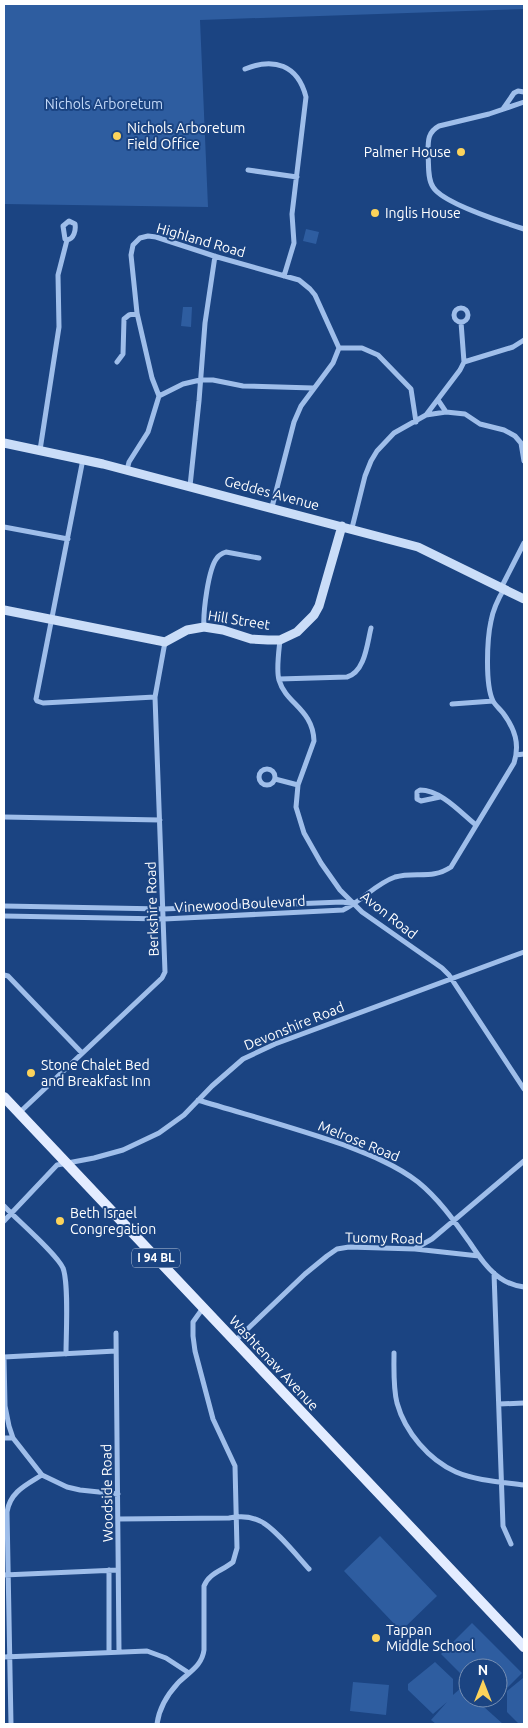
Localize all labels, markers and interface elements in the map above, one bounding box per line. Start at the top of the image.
park label: Nichols Arboretum [45,96,163,112]
place label: Nichols Arboretum Field Office [127,120,245,152]
marker: Nichols Arboretum Field Office [111,130,123,142]
place label: Palmer House [364,144,451,160]
marker: Palmer House [455,146,467,158]
place label: Inglis House [385,205,461,221]
marker: Inglis House [369,207,381,219]
street label: Highland Road [155,220,247,260]
street label: Geddes Avenue [223,473,321,513]
street label: Hill Street [207,607,272,633]
street label: Berkshire Road [142,861,162,957]
street label: Avon Road [358,888,420,942]
street label: Vinewood Boulevard [174,893,306,915]
street label: Devonshire Road [242,999,346,1053]
place label: Stone Chalet Bed and Breakfast Inn [41,1057,151,1089]
marker: Stone Chalet Bed and Breakfast Inn [25,1067,37,1079]
street label: Melrose Road [316,1117,402,1165]
place label: Beth Israel Congregation [70,1205,156,1237]
marker: Beth Israel Congregation [54,1215,66,1227]
street label: Tuomy Road [345,1229,423,1247]
road number: I 94 BL [132,1248,180,1268]
street label: Washtenaw Avenue [226,1312,322,1414]
street label: Woodside Road [98,1444,116,1542]
place label: Tappan Middle School [386,1622,475,1654]
marker: Tappan Middle School [370,1632,382,1644]
north arrow [458,1658,508,1708]
text: N [478,1662,488,1678]

